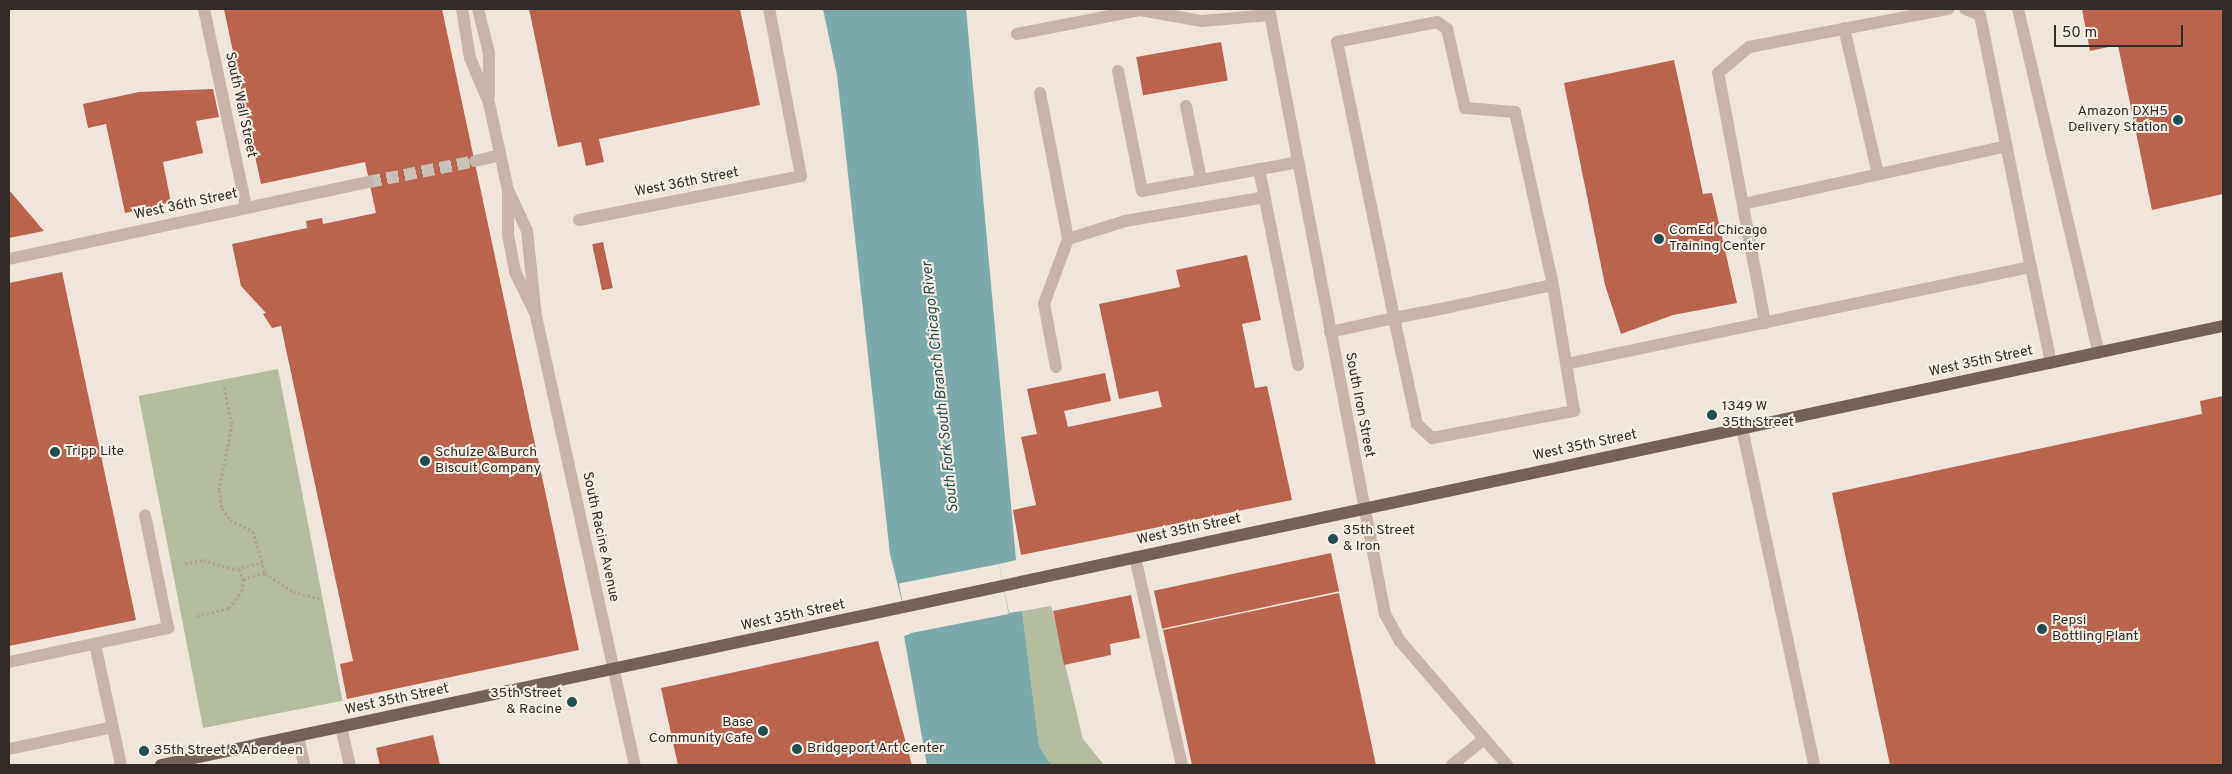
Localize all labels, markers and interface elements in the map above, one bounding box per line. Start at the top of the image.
scale bar [2057,15,2186,47]
text: 50 m [2062,24,2097,43]
street label: South Wall Street [221,50,259,160]
place label: Amazon DXH5 Delivery Station [2068,104,2168,136]
marker: Amazon DXH5 Delivery Station [2172,114,2184,126]
street label: West 36th Street [634,165,740,201]
street label: West 36th Street [133,186,239,224]
place label: ComEd Chicago Training Center [1669,223,1767,256]
marker: ComEd Chicago Training Center [1653,233,1665,245]
water label: South Fork South Branch Chicago River [919,260,963,514]
street label: West 35th Street [1928,343,2034,381]
street label: South Iron Street [1341,351,1377,459]
place label: 1349 W 35th Street [1722,399,1794,432]
marker: 1349 W 35th Street [1706,409,1718,421]
street label: West 35th Street [1532,427,1638,465]
place label: Tripp Lite [65,444,124,460]
place label: Schulze & Burch Biscuit Company [435,445,541,478]
marker: Tripp Lite [49,446,61,458]
marker: Schulze & Burch Biscuit Company [419,455,431,467]
street label: South Racine Avenue [578,470,622,604]
street label: West 35th Street [1136,511,1242,549]
place label: 35th Street & Iron [1343,523,1415,556]
marker: 35th Street & Iron [1327,533,1339,545]
street label: West 35th Street [740,597,846,635]
place label: Pepsi Bottling Plant [2052,613,2139,646]
marker: Pepsi Bottling Plant [2036,623,2048,635]
street label: West 35th Street [344,681,450,719]
place label: 35th Street & Racine [490,686,562,719]
marker: 35th Street & Racine [566,696,578,708]
place label: Base Community Cafe [649,715,753,748]
marker: Base Community Cafe [757,725,769,737]
place label: Bridgeport Art Center [807,741,945,757]
place label: 35th Street & Aberdeen [154,743,303,759]
marker: Bridgeport Art Center [791,743,803,755]
marker: 35th Street & Aberdeen [138,745,150,757]

